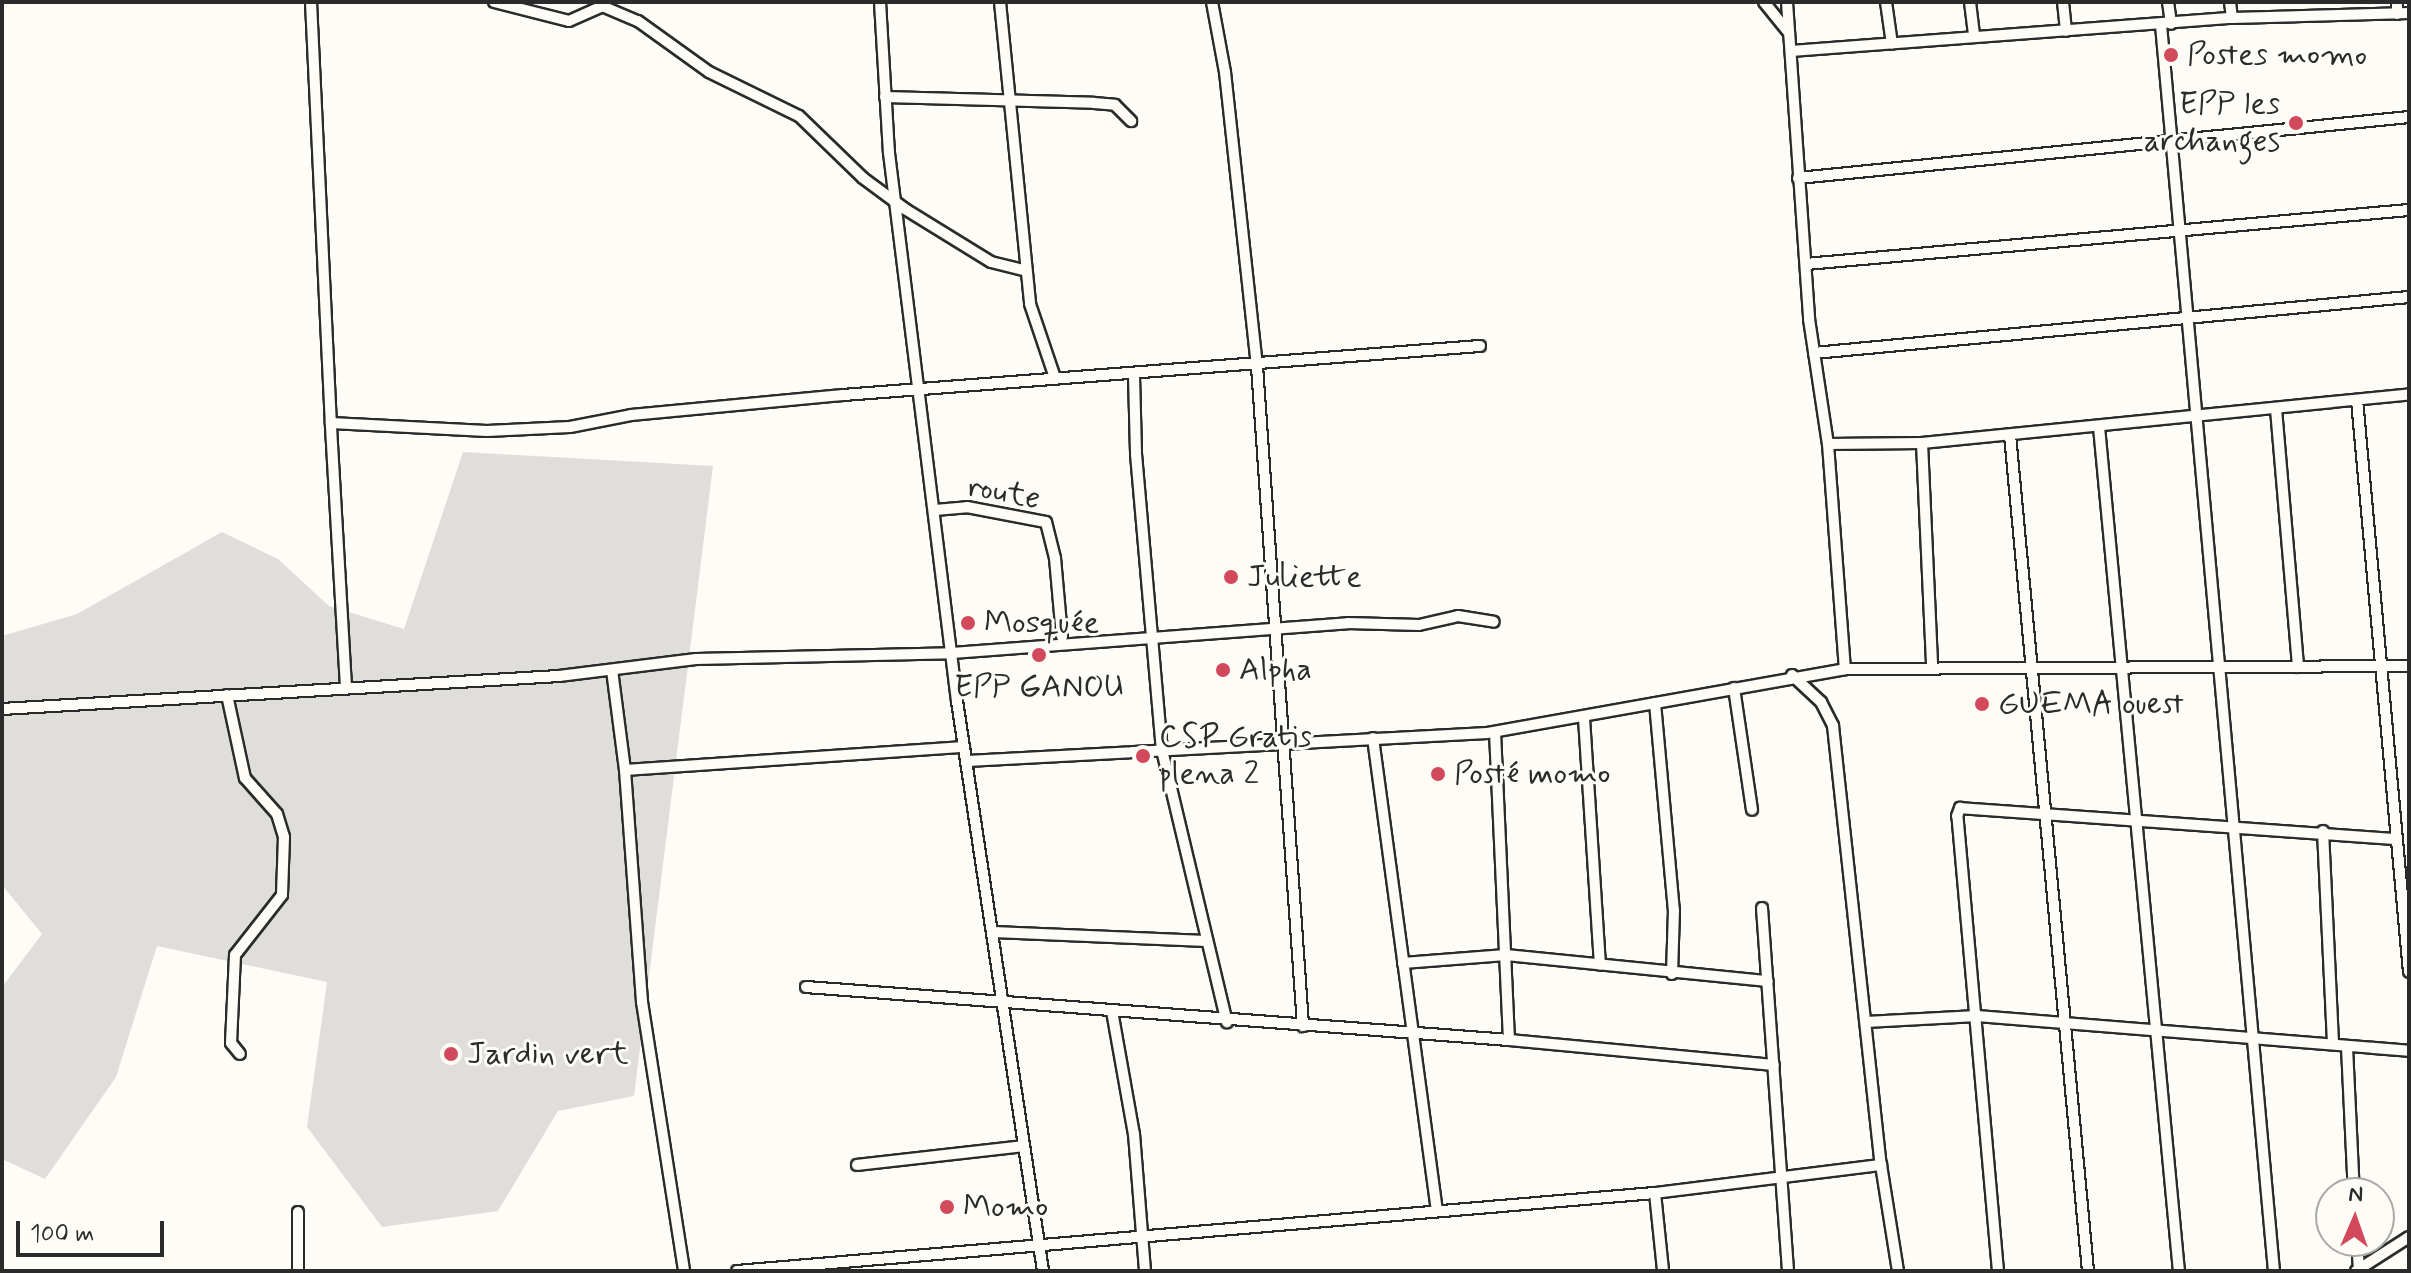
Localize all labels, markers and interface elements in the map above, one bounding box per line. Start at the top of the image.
place label: Postes momo [2187,36,2359,74]
marker: Postes momo [2162,46,2180,64]
place label: EPP les archanges [2144,86,2280,161]
marker: EPP les archanges [2287,114,2305,132]
street label: route [964,467,1044,519]
place label: Juliette [1247,558,1362,596]
marker: Juliette [1222,568,1240,586]
place label: Mosquée [984,604,1099,642]
marker: Mosquée [959,614,977,632]
marker: EPP GANOU [1030,646,1048,664]
place label: Alpha [1239,651,1312,689]
marker: Alpha [1214,661,1232,679]
place label: EPP GANOU [954,668,1124,706]
place label: GUEMA ouest [1998,685,2184,723]
marker: GUEMA ouest [1973,695,1991,713]
place label: CSP Gratis plena 2 [1159,719,1312,794]
marker: CSP Gratis plena 2 [1134,747,1152,765]
place label: Posté momo [1454,755,1611,793]
marker: Posté momo [1429,765,1447,783]
place label: Jardin vert [467,1035,622,1073]
marker: Jardin vert [442,1045,460,1063]
north arrow [2315,1177,2395,1257]
text: N [2348,1181,2364,1209]
place label: Momo [963,1188,1048,1226]
marker: Momo [938,1198,956,1216]
scale bar [20,1205,168,1255]
text: 100 m [30,1219,94,1250]

